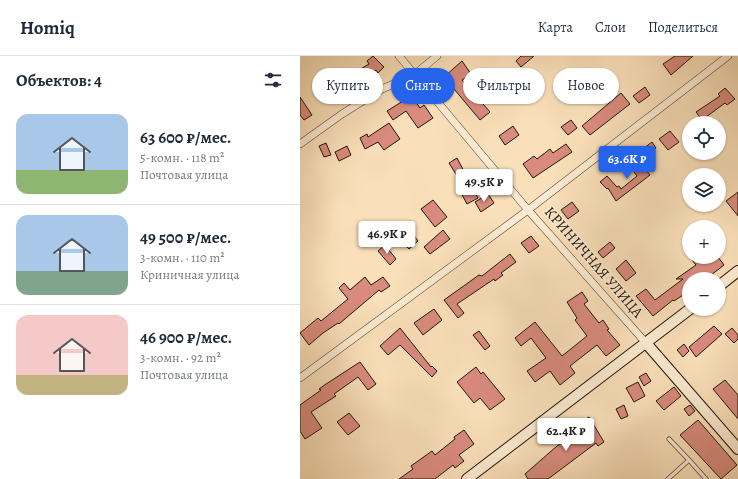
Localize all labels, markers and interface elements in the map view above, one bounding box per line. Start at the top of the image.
text: Homiq [20,15,75,41]
text: Карта [538,18,573,37]
text: Слои [595,18,626,37]
text: Поделиться [648,18,718,37]
chip: Купить [312,68,383,104]
chip: Снять [391,68,455,104]
chip: Фильтры [463,68,545,104]
chip: Новое [553,68,619,104]
text: Объектов: 4 [16,69,102,92]
icon: filters [262,69,284,91]
map controls [682,116,726,316]
button: locate [682,116,726,160]
text: 63 600 ₽/мес. [140,126,231,149]
icon: home [48,130,96,178]
pin: 63.6K ₽ [590,146,664,180]
text: 5-комн. · 118 m² [140,149,224,166]
text: 63.6K ₽ [608,150,646,167]
text: Почтовая улица [140,166,228,183]
button: layers [682,168,726,212]
pin: 49.5K ₽ [447,169,521,203]
text: 49.5K ₽ [465,173,503,190]
street label: КРИНИЧНАЯ УЛИЦА [540,202,648,322]
button: + [682,220,726,264]
pin: 46.9K ₽ [350,221,424,255]
text: 46.9K ₽ [367,225,407,242]
text: 49 500 ₽/мес. [140,226,231,249]
icon: home [48,231,96,279]
text: 3-комн. · 110 m² [140,249,225,266]
text: Криничная улица [140,266,240,283]
button: − [682,272,726,316]
text: 46 900 ₽/мес. [140,326,232,349]
icon: home [48,331,96,379]
text: 3-комн. · 92 m² [140,349,221,366]
text: Почтовая улица [140,366,228,383]
pin: 62.4K ₽ [529,418,603,452]
text: 62.4K ₽ [546,422,586,439]

